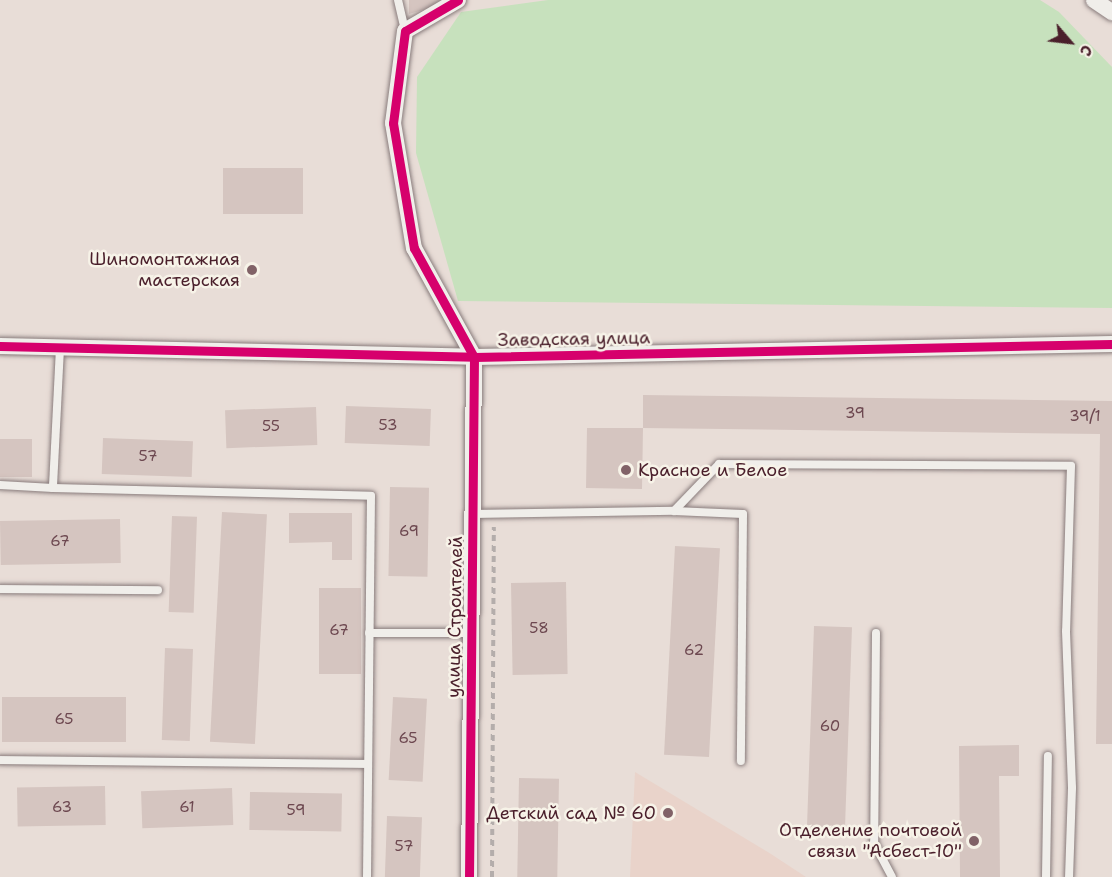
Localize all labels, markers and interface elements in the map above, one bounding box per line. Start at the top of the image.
north arrow [1040,12,1100,72]
text: С [1075,41,1098,60]
place label: Шиномонтажная мастерская [89,249,240,292]
marker: Шиномонтажная мастерская [245,263,259,277]
street label: Заводская улица [498,327,650,351]
house number: 39 [845,405,865,423]
house number: 39/1 [1069,408,1101,426]
house number: 53 [379,417,397,435]
house number: 55 [262,418,280,436]
house number: 57 [139,448,157,466]
place label: Красное и Белое [638,459,787,481]
marker: Красное и Белое [619,463,633,477]
house number: 69 [399,523,419,541]
house number: 67 [50,533,70,551]
street label: улица Строителей [443,536,467,698]
house number: 58 [529,620,549,638]
house number: 67 [329,622,349,640]
house number: 62 [684,642,704,660]
house number: 65 [54,711,74,729]
house number: 60 [820,718,840,736]
house number: 65 [398,730,418,748]
house number: 63 [52,799,72,817]
house number: 61 [179,799,195,817]
house number: 59 [287,802,305,820]
place label: Детский сад № 60 [486,802,656,824]
marker: Детский сад № 60 [661,806,675,820]
place label: Отделение почтовой связи "Асбест-10" [779,820,962,862]
marker: Отделение почтовой связи "Асбест-10" [967,834,981,848]
house number: 57 [395,838,413,856]

